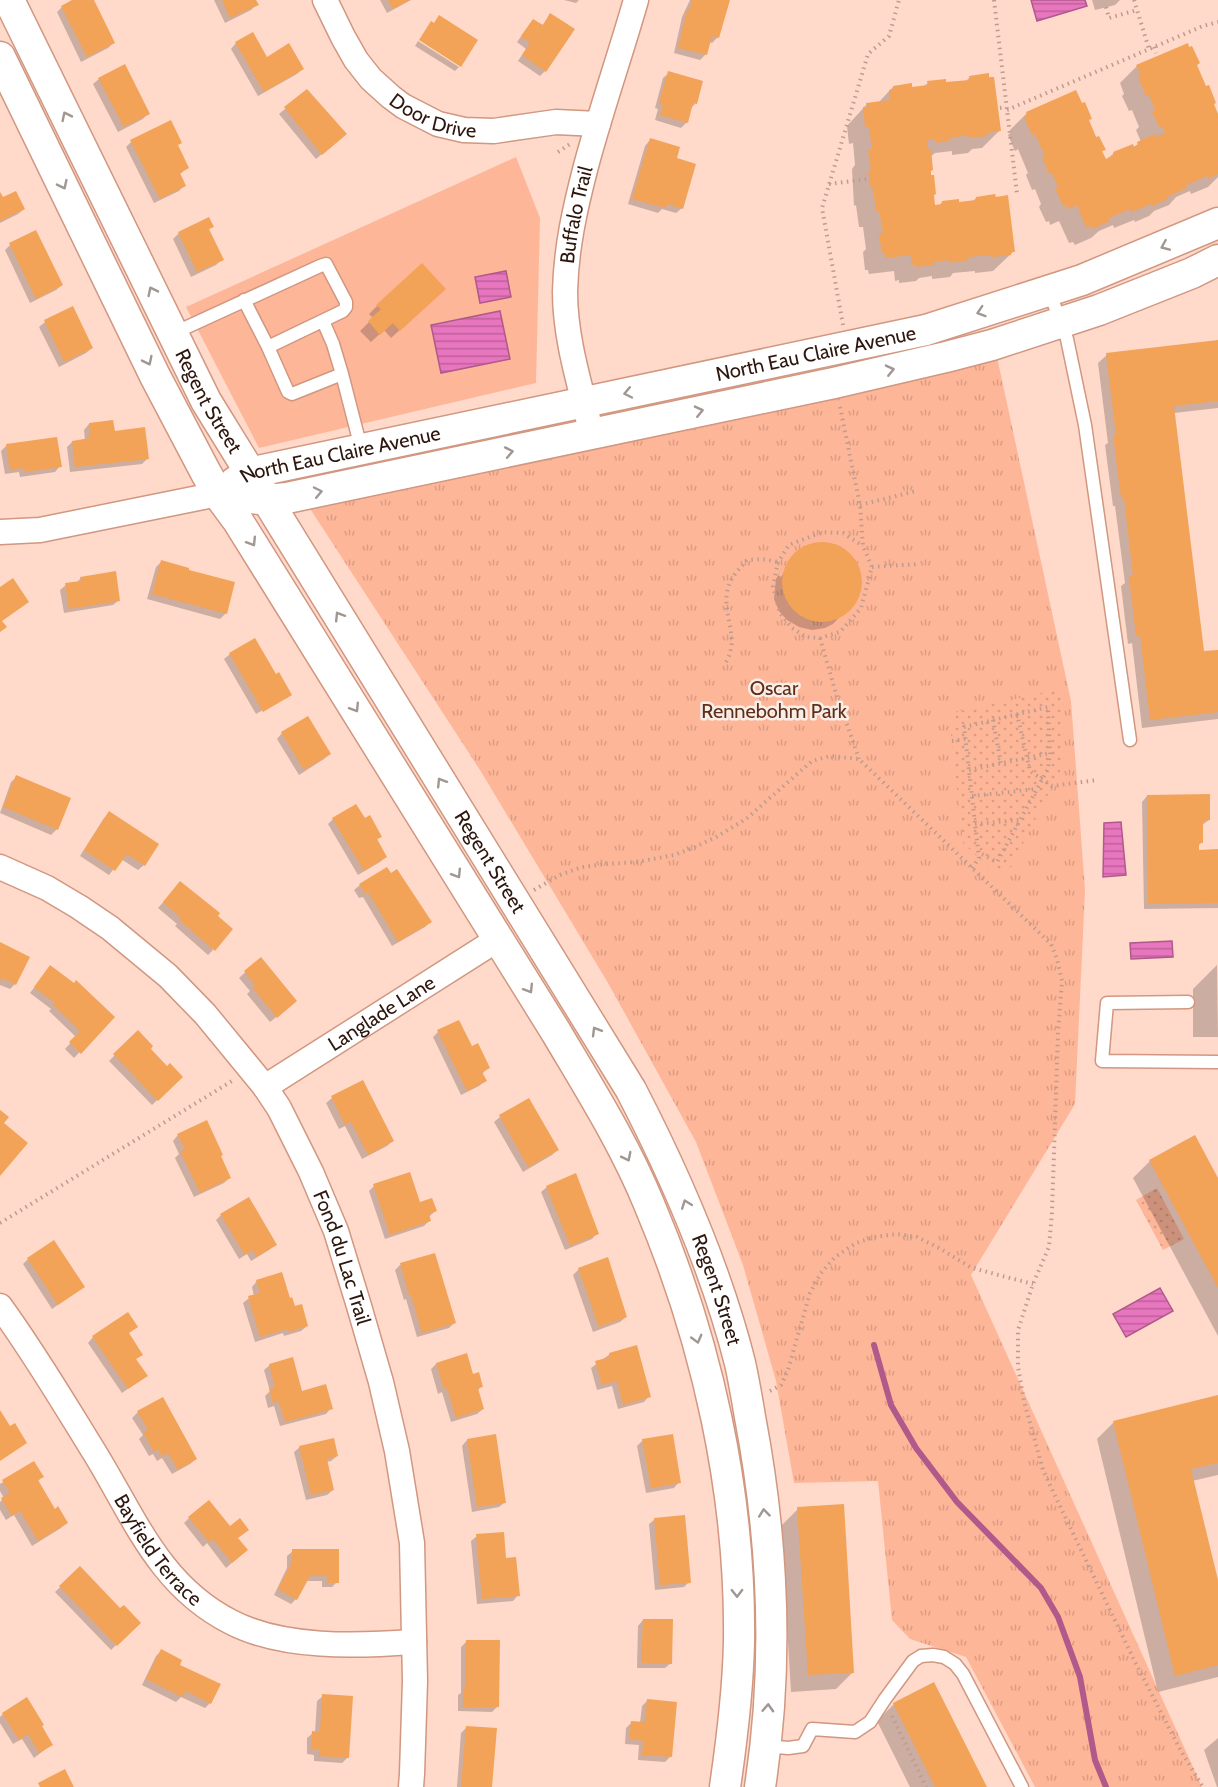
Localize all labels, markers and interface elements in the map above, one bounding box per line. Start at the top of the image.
street label: Door Drive [385,88,477,142]
one-way arrow [62,112,73,123]
street label: Buffalo Trail [555,163,598,265]
one-way arrow [56,179,67,190]
one-way arrow [1160,239,1171,251]
one-way arrow [148,287,159,298]
one-way arrow [976,305,987,317]
street label: North Eau Claire Avenue [714,320,918,386]
street label: Regent Street [170,345,247,458]
one-way arrow [140,354,152,365]
one-way arrow [885,364,895,377]
one-way arrow [623,386,633,399]
one-way arrow [694,405,704,418]
street label: North Eau Claire Avenue [235,421,443,488]
one-way arrow [503,446,513,459]
one-way arrow [313,486,323,499]
one-way arrow [244,536,256,546]
one-way arrow [335,612,347,622]
park label: Oscar Rennebohm Park [701,676,847,723]
one-way arrow [347,702,359,712]
one-way arrow [437,778,449,788]
street label: Regent Street [450,806,531,917]
one-way arrow [450,868,462,878]
street label: Langlade Lane [324,970,439,1056]
one-way arrow [521,983,533,993]
one-way arrow [591,1027,603,1037]
one-way arrow [620,1151,632,1162]
street label: Fond du Lac Trail [308,1187,376,1328]
one-way arrow [680,1199,693,1209]
street label: Regent Street [687,1231,747,1348]
one-way arrow [689,1334,702,1344]
street label: Bayfield Terrace [109,1490,207,1611]
one-way arrow [758,1509,771,1518]
one-way arrow [731,1589,744,1598]
one-way arrow [762,1704,775,1713]

